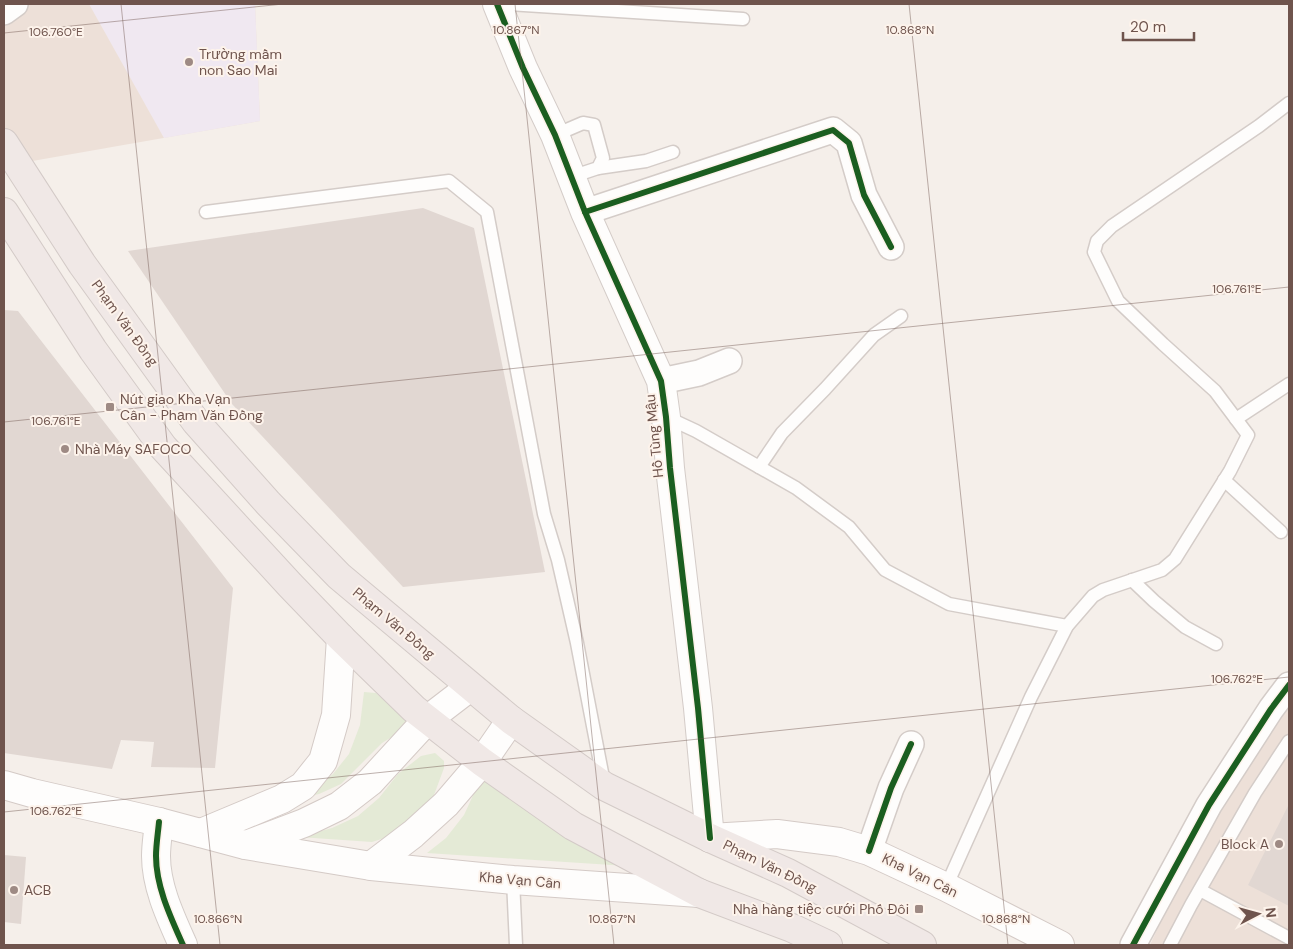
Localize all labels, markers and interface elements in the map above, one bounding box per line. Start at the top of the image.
scale bar [1123,10,1194,42]
text: 20 m [1130,17,1166,37]
text: 10.867°N [492,22,540,38]
text: 10.868°N [886,22,934,38]
text: 106.760°E [29,24,83,40]
place label: Trường mầm non Sao Mai [199,45,282,79]
marker: Trường mầm non Sao Mai [183,56,195,68]
street label: Phạm Văn Đồng [88,276,162,370]
text: 106.761°E [1212,281,1262,297]
place label: Nút giao Kha Vạn Cân - Phạm Văn Đồng [120,390,263,424]
street label: Hồ Tùng Mậu [641,393,667,479]
marker: Nút giao Kha Vạn Cân - Phạm Văn Đồng [104,401,116,413]
text: 106.761°E [31,413,81,429]
place label: Nhà Máy SAFOCO [75,440,192,458]
marker: Nhà Máy SAFOCO [59,443,71,455]
street label: Phạm Văn Đồng [349,583,439,663]
text: 106.762°E [1211,671,1263,687]
text: 106.762°E [30,803,82,819]
place label: Block A [1221,835,1269,853]
street label: Phạm Văn Đồng [720,836,820,897]
marker: Block A [1273,838,1285,850]
street label: Kha Vạn Cân [879,849,961,901]
street label: Kha Vạn Cân [478,867,562,893]
place label: ACB [24,881,51,899]
marker: ACB [8,884,20,896]
north arrow [1233,889,1283,939]
place label: Nhà hàng tiệc cưới Phố Đôi [733,900,909,918]
marker: Nhà hàng tiệc cưới Phố Đôi [913,903,925,915]
text: N [1261,907,1280,919]
text: 10.866°N [194,911,242,927]
text: 10.867°N [588,911,636,927]
text: 10.868°N [982,911,1030,927]

